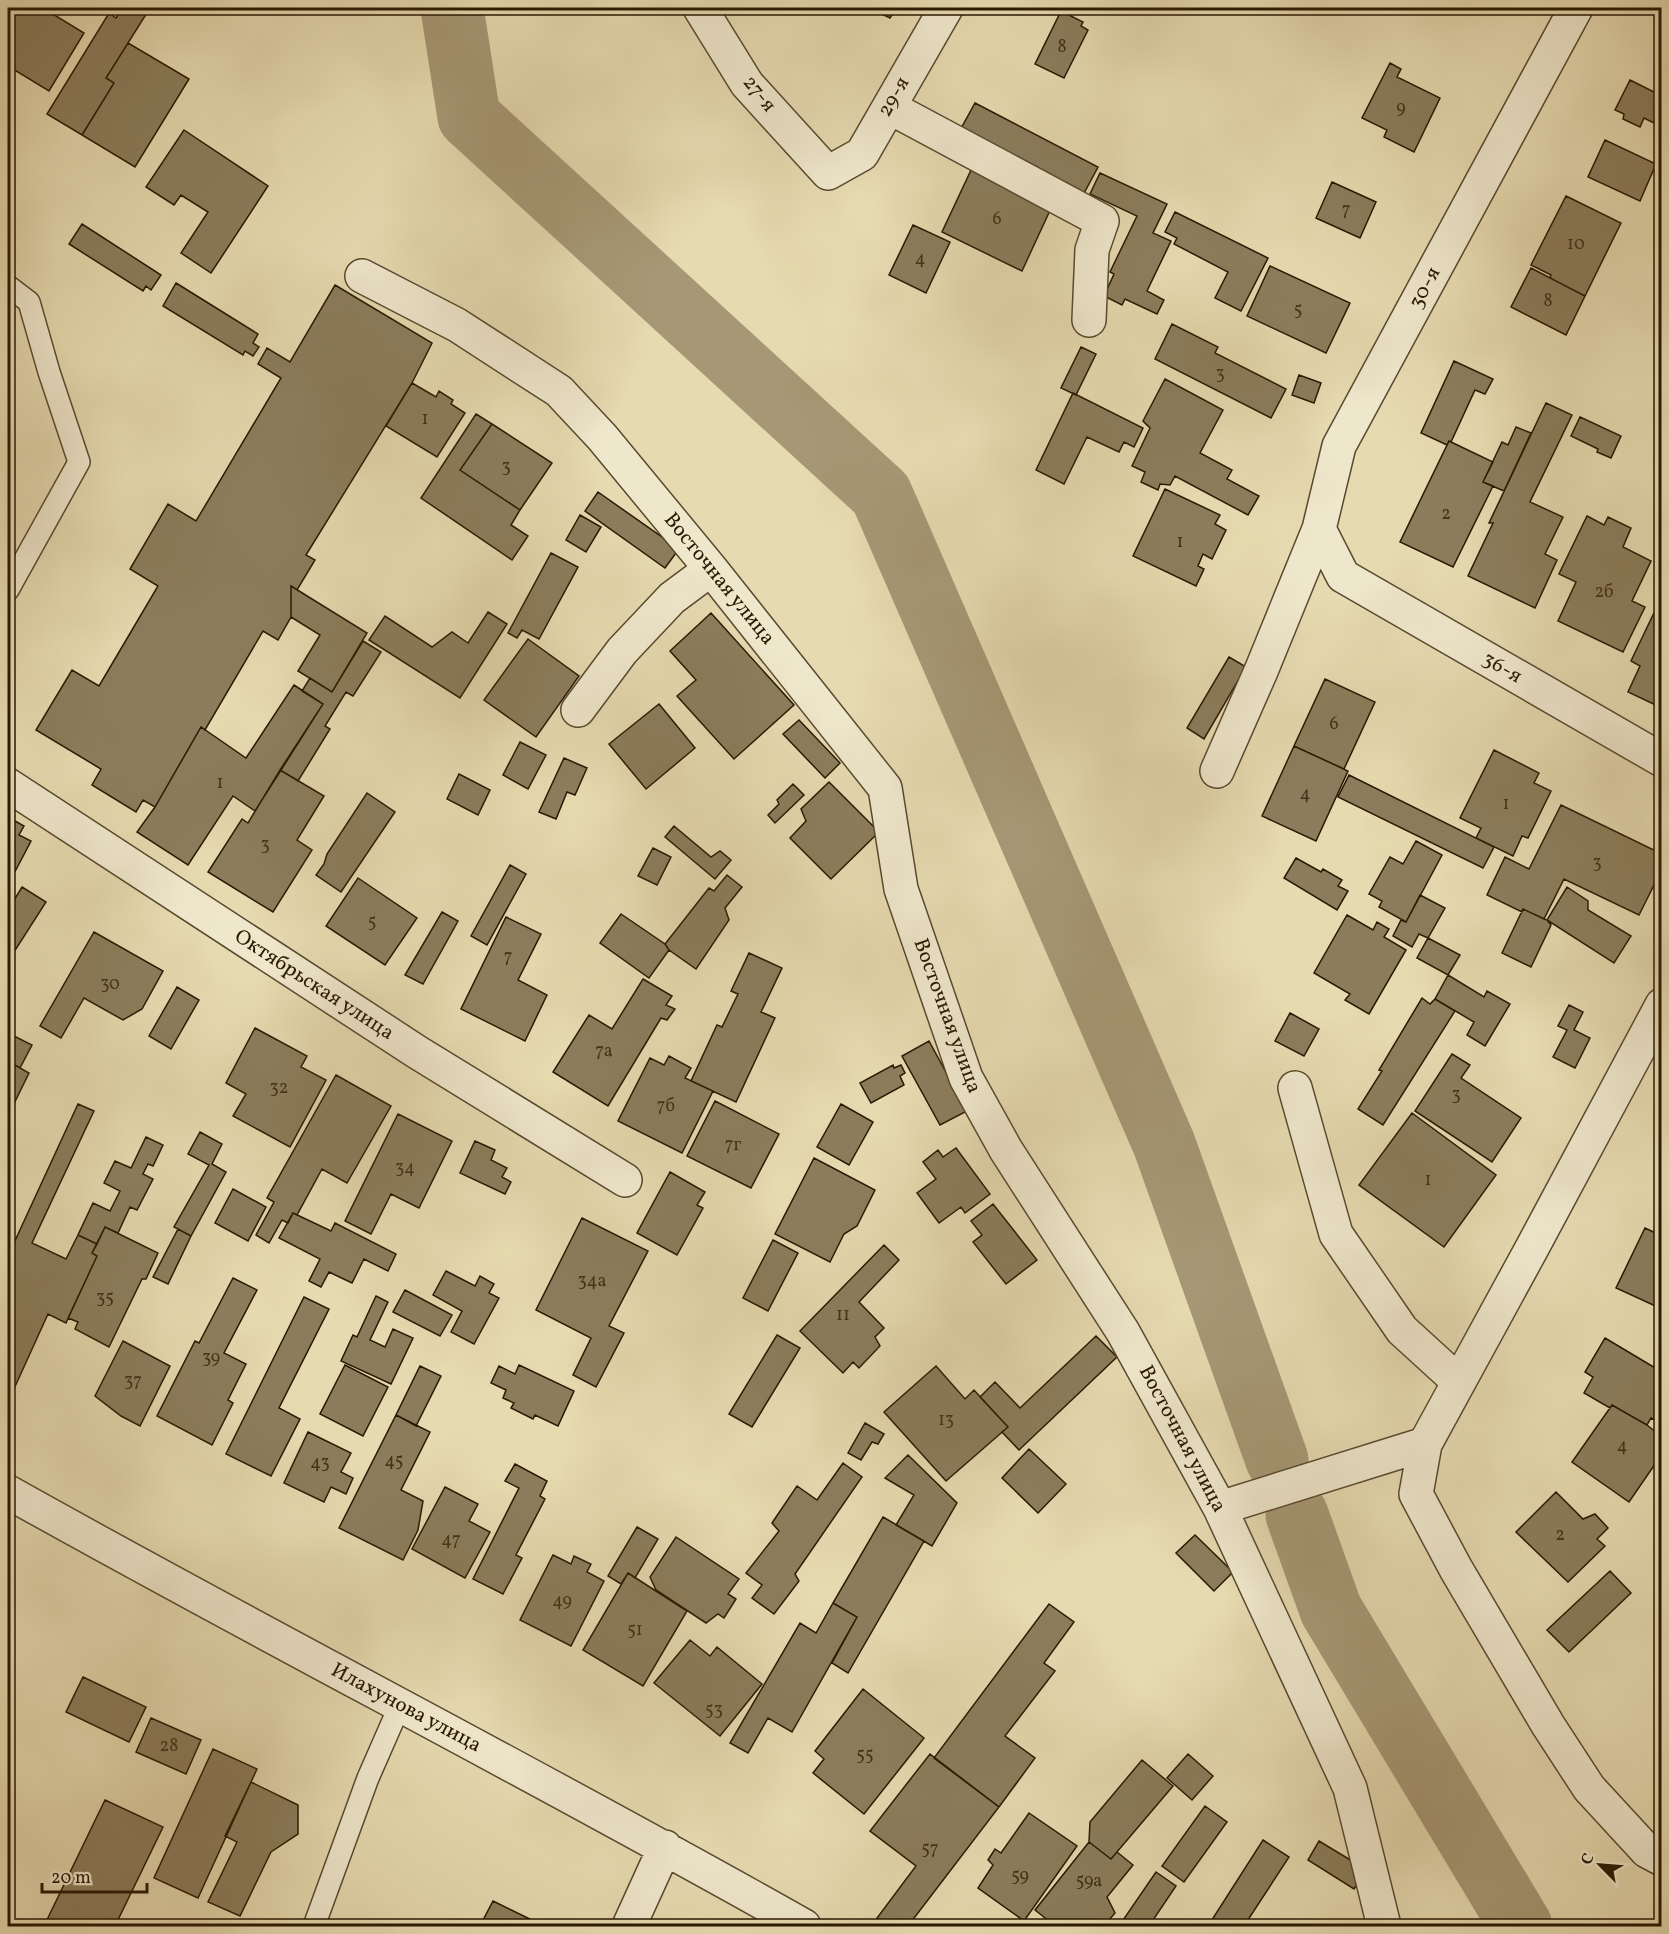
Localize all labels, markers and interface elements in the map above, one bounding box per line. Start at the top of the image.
house number: 8 [1057,35,1067,60]
street label: 27-я [735,69,783,119]
street label: 29-я [871,71,917,123]
house number: 9 [1396,96,1406,121]
house number: 7 [1342,198,1350,223]
house number: 6 [992,207,1002,232]
house number: 10 [1567,232,1585,257]
house number: 4 [915,247,925,272]
street label: 30-я [1402,262,1448,314]
house number: 8 [1543,289,1553,314]
house number: 5 [1294,298,1302,323]
house number: 3 [1215,362,1225,387]
house number: 1 [422,407,428,432]
house number: 3 [501,455,511,480]
house number: 2 [1441,502,1451,527]
street label: Восточная улица [656,507,782,651]
house number: 1 [1177,530,1183,555]
house number: 2б [1594,580,1614,605]
street label: 36-я [1477,645,1527,691]
house number: 6 [1329,712,1339,737]
house number: 1 [217,771,223,796]
house number: 4 [1300,782,1310,807]
house number: 1 [1503,792,1509,817]
house number: 3 [260,833,270,858]
house number: 3 [1592,851,1602,876]
house number: 5 [368,910,376,935]
street label: Октябрьская улица [228,922,400,1048]
street label: Восточная улица [906,934,988,1098]
house number: 7 [504,945,512,970]
house number: 30 [100,972,120,997]
house number: 7а [595,1039,613,1064]
house number: 32 [270,1076,288,1101]
house number: 3 [1451,1083,1461,1108]
house number: 7б [657,1094,675,1119]
house number: 7г [725,1133,741,1158]
house number: 34 [395,1156,415,1181]
house number: 1 [1425,1168,1431,1193]
house number: 34а [578,1269,607,1294]
house number: 35 [96,1286,114,1311]
house number: 11 [836,1303,850,1328]
house number: 39 [202,1346,220,1371]
street label: Восточная улица [1131,1360,1233,1518]
house number: 37 [124,1369,142,1394]
house number: 13 [938,1408,954,1433]
house number: 4 [1617,1434,1627,1459]
house number: 45 [385,1449,403,1474]
house number: 43 [310,1451,330,1476]
house number: 2 [1555,1523,1565,1548]
house number: 47 [441,1528,461,1553]
house number: 49 [552,1589,572,1614]
house number: 51 [627,1618,643,1643]
street label: Илахунова улица [325,1656,487,1760]
house number: 53 [705,1698,723,1723]
house number: 28 [160,1734,178,1759]
house number: 55 [856,1743,874,1768]
north arrow [1570,1835,1630,1895]
house number: 57 [921,1837,939,1862]
text: С [1576,1850,1600,1869]
scale bar [42,1856,147,1894]
house number: 59 [1011,1864,1029,1889]
text: 20 m [51,1866,91,1891]
house number: 59а [1076,1869,1102,1894]

